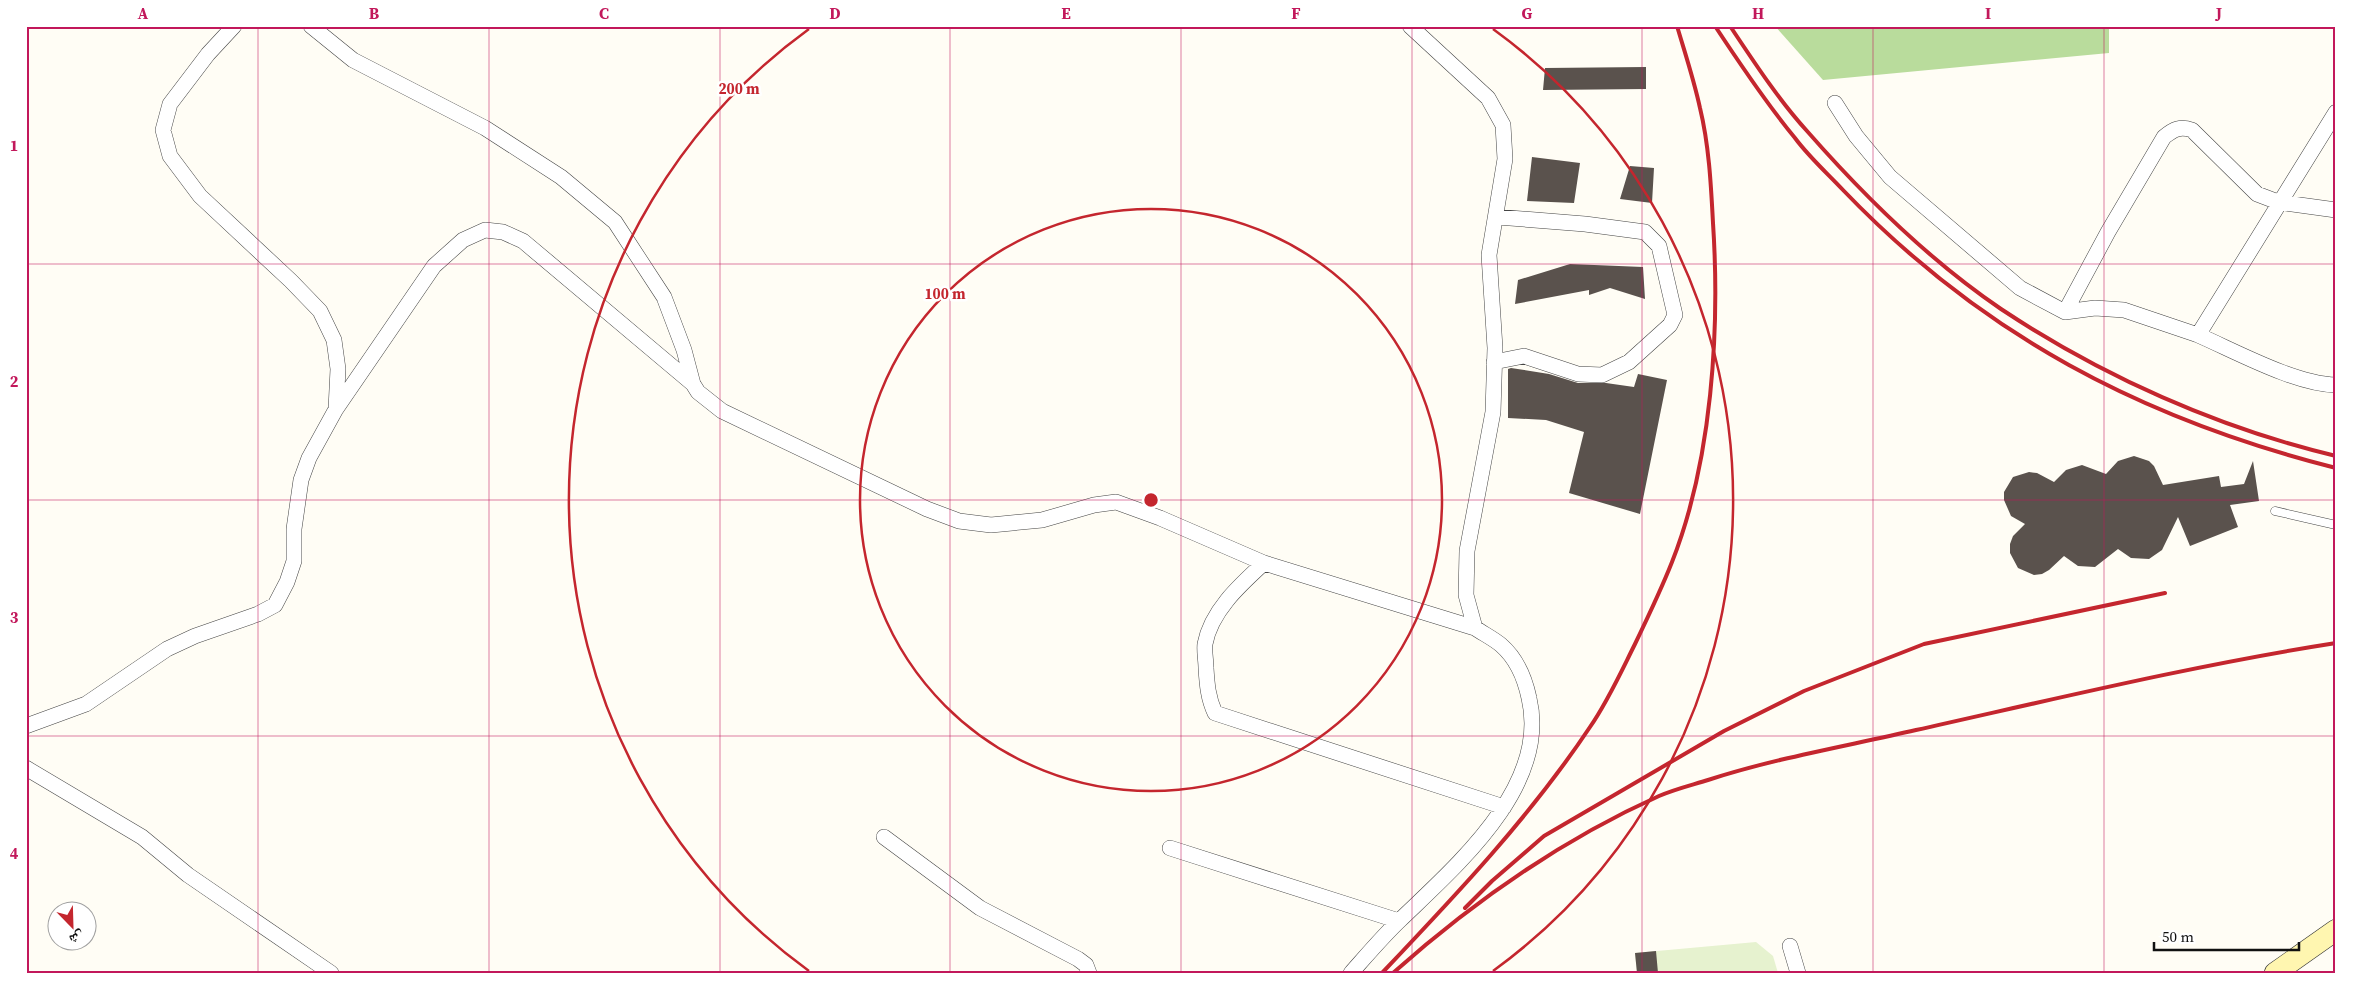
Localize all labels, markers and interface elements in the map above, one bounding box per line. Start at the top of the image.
text: A [138,2,149,24]
text: B [369,2,380,24]
text: C [599,2,609,24]
text: D [829,2,841,24]
text: E [1061,2,1071,24]
text: F [1291,2,1301,24]
text: G [1522,2,1533,24]
text: H [1752,2,1764,24]
text: I [1985,2,1991,24]
text: J [2215,2,2222,24]
text: 200 m [718,78,760,99]
text: 1 [10,134,18,156]
text: 100 m [924,283,966,304]
text: 2 [10,370,19,392]
centre of rings [1142,491,1160,509]
text: 3 [10,606,19,628]
text: 4 [10,842,19,864]
north arrow [48,902,98,952]
scale bar [2154,919,2300,951]
text: ش [66,926,88,950]
text: 50 m [2162,926,2194,947]

